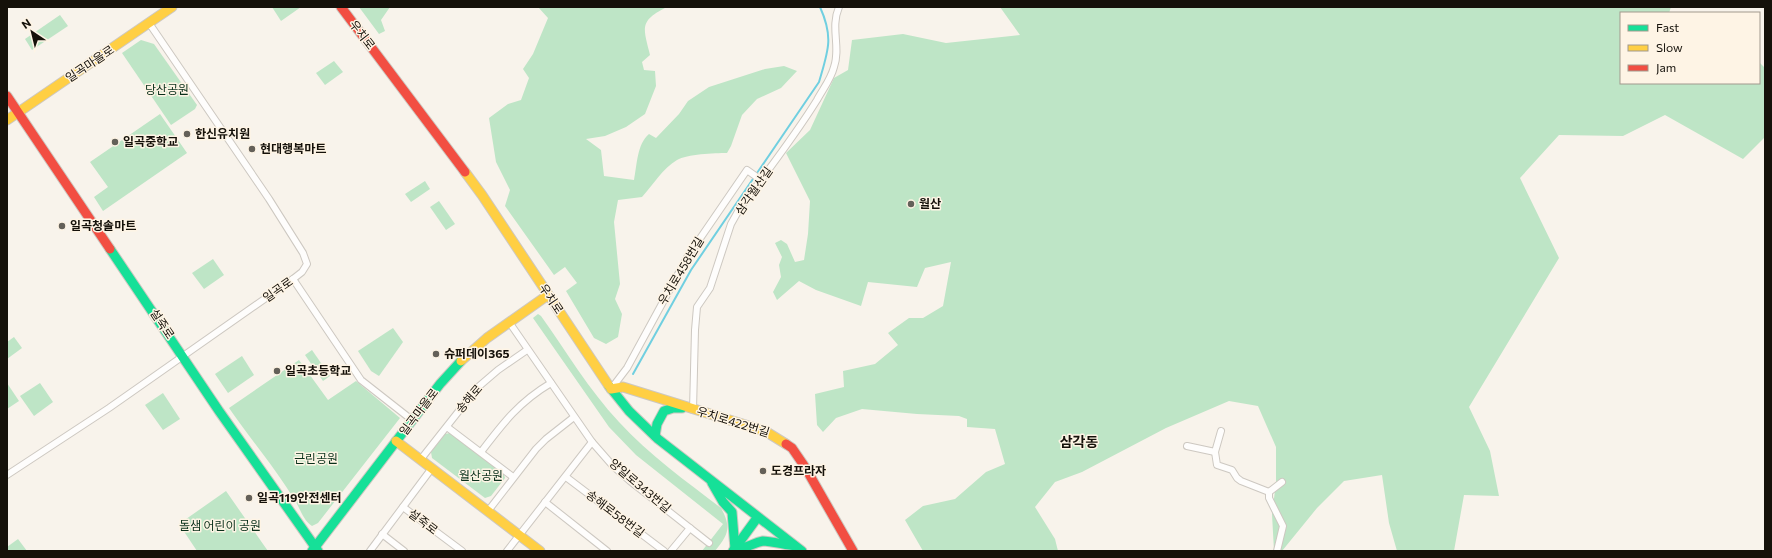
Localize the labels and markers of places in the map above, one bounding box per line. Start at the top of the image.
place label: 한신유치원 [195,126,250,140]
marker: 한신유치원 [182,129,192,139]
place label: 일곡중학교 [123,134,178,148]
marker: 일곡중학교 [110,137,120,147]
place label: 현대행복마트 [260,141,326,155]
marker: 현대행복마트 [247,144,257,154]
place label: 월산 [919,196,941,210]
marker: 월산 [906,199,916,209]
place label: 일곡청솔마트 [70,218,136,232]
marker: 일곡청솔마트 [57,221,67,231]
place label: 슈퍼데이365 [444,346,510,360]
marker: 슈퍼데이365 [431,349,441,359]
place label: 일곡초등학교 [285,363,351,377]
marker: 일곡초등학교 [272,366,282,376]
place label: 도경프라자 [771,463,826,477]
marker: 도경프라자 [758,466,768,476]
place label: 일곡119안전센터 [257,490,342,504]
marker: 일곡119안전센터 [244,493,254,503]

